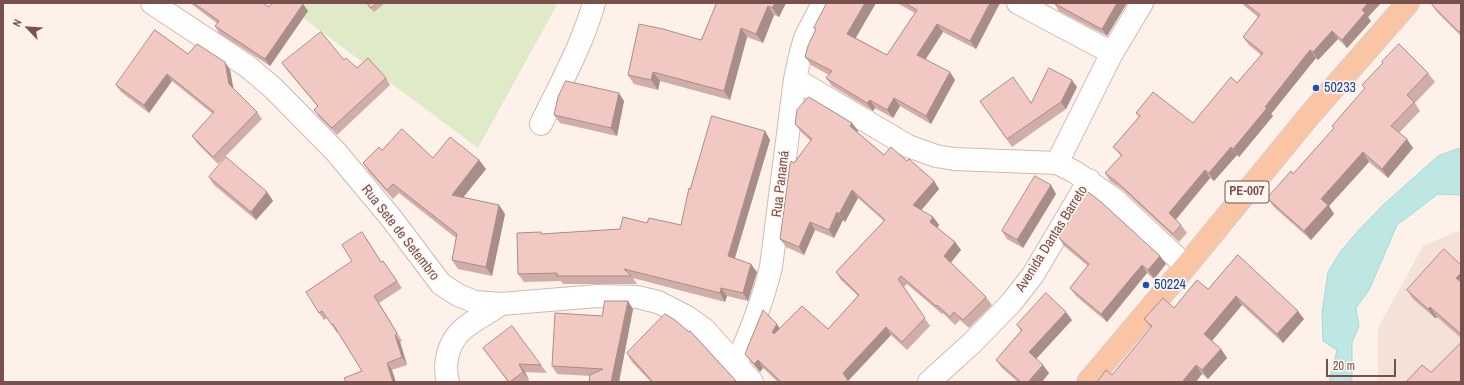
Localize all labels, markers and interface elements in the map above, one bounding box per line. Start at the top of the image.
north arrow [8,8,48,48]
text: N [9,17,25,29]
place label: 50233 [1324,80,1356,96]
marker: 50233 [1311,83,1321,93]
street label: Rua Panamá [769,150,793,218]
road number: PE-007 [1225,181,1269,203]
street label: Rua Sete de Setembro [357,182,443,284]
street label: Avenida Dantas Barreto [1012,183,1092,295]
place label: 50224 [1154,277,1186,293]
marker: 50224 [1141,280,1151,290]
scale bar [1328,351,1398,377]
text: 20 m [1333,358,1355,374]

